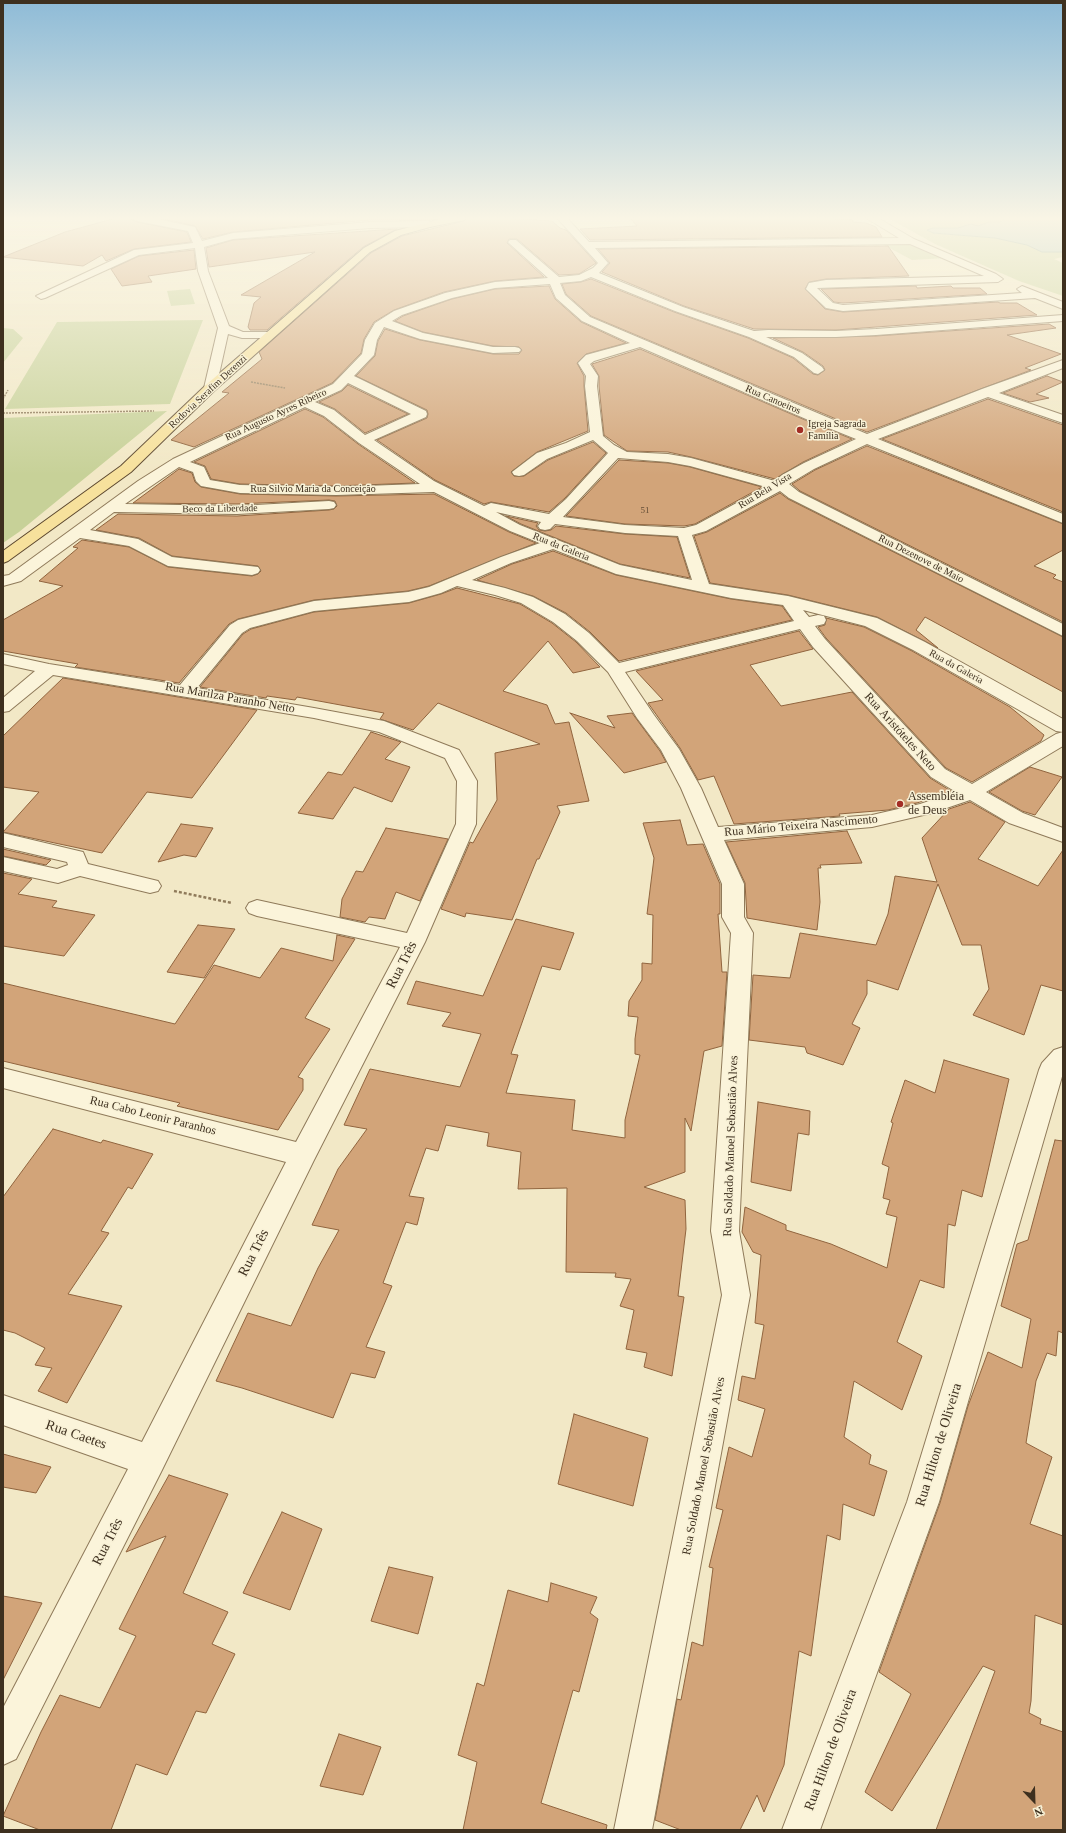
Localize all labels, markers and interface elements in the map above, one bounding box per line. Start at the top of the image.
street label: Rodovia Serafim Derenzi [167,353,249,431]
street label: Rua Canoeiros [743,383,803,417]
street label: Rua Augusto Ayres Ribeiro [223,386,329,444]
place label: Igreja Sagrada Família [808,418,866,442]
marker: Igreja Sagrada Família [795,425,805,435]
street label: Rua Bela Vista [736,470,794,512]
street label: Rua Silvio Maria da Conceição [250,483,376,495]
street label: Beco da Liberdade [182,502,258,516]
house number: 51 [640,506,650,516]
street label: Rua da Galeria [531,530,591,564]
street label: Rua Dezenove de Maio [876,532,966,586]
street label: Rua da Galeria [927,647,985,687]
street label: Rua Marilza Paranho Netto [164,679,296,717]
street label: Rua Aristóteles Neto [861,690,939,774]
place label: Assembléia de Deus [908,790,964,818]
marker: Assembléia de Deus [895,799,905,809]
street label: Rua Mário Teixeira Nascimento [724,812,878,840]
street label: Rua Três [383,939,421,991]
street label: Rua Soldado Manoel Sebastião Alves [721,1055,741,1237]
street label: Rua Cabo Leonir Paranhos [88,1093,218,1139]
street label: Rua Três [235,1227,273,1279]
street label: Rua Soldado Manoel Sebastião Alves [680,1376,728,1556]
street label: Rua Hilton de Oliveira [912,1381,966,1509]
street label: Rua Caetes [43,1417,109,1453]
street label: Rua Três [89,1516,127,1568]
street label: Rua Hilton de Oliveira [801,1687,861,1813]
north arrow [1014,1781,1054,1821]
text: N [1033,1805,1045,1819]

